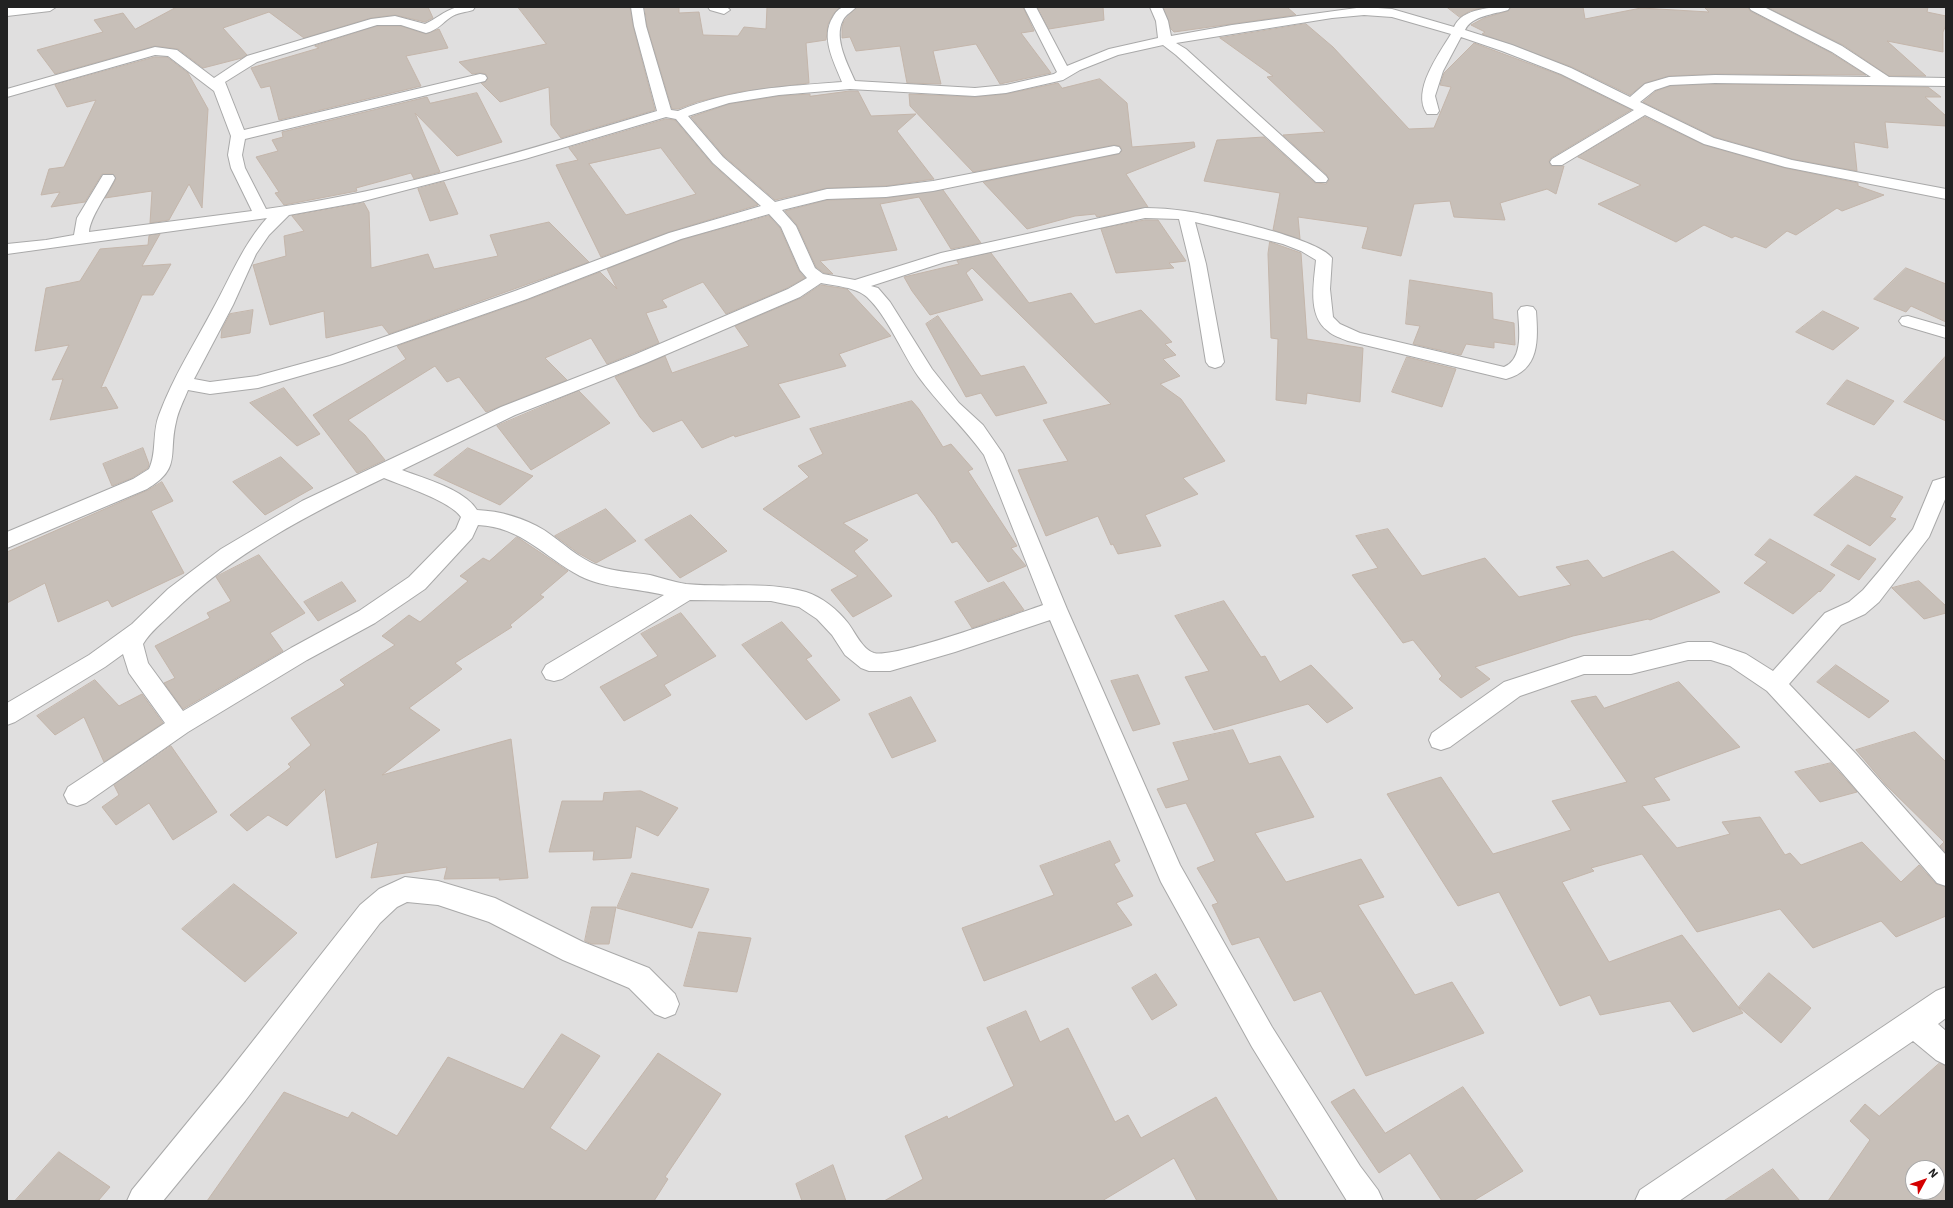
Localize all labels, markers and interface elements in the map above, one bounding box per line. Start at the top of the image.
north arrow [1905,1160,1945,1200]
text: N [1926,1165,1941,1180]

